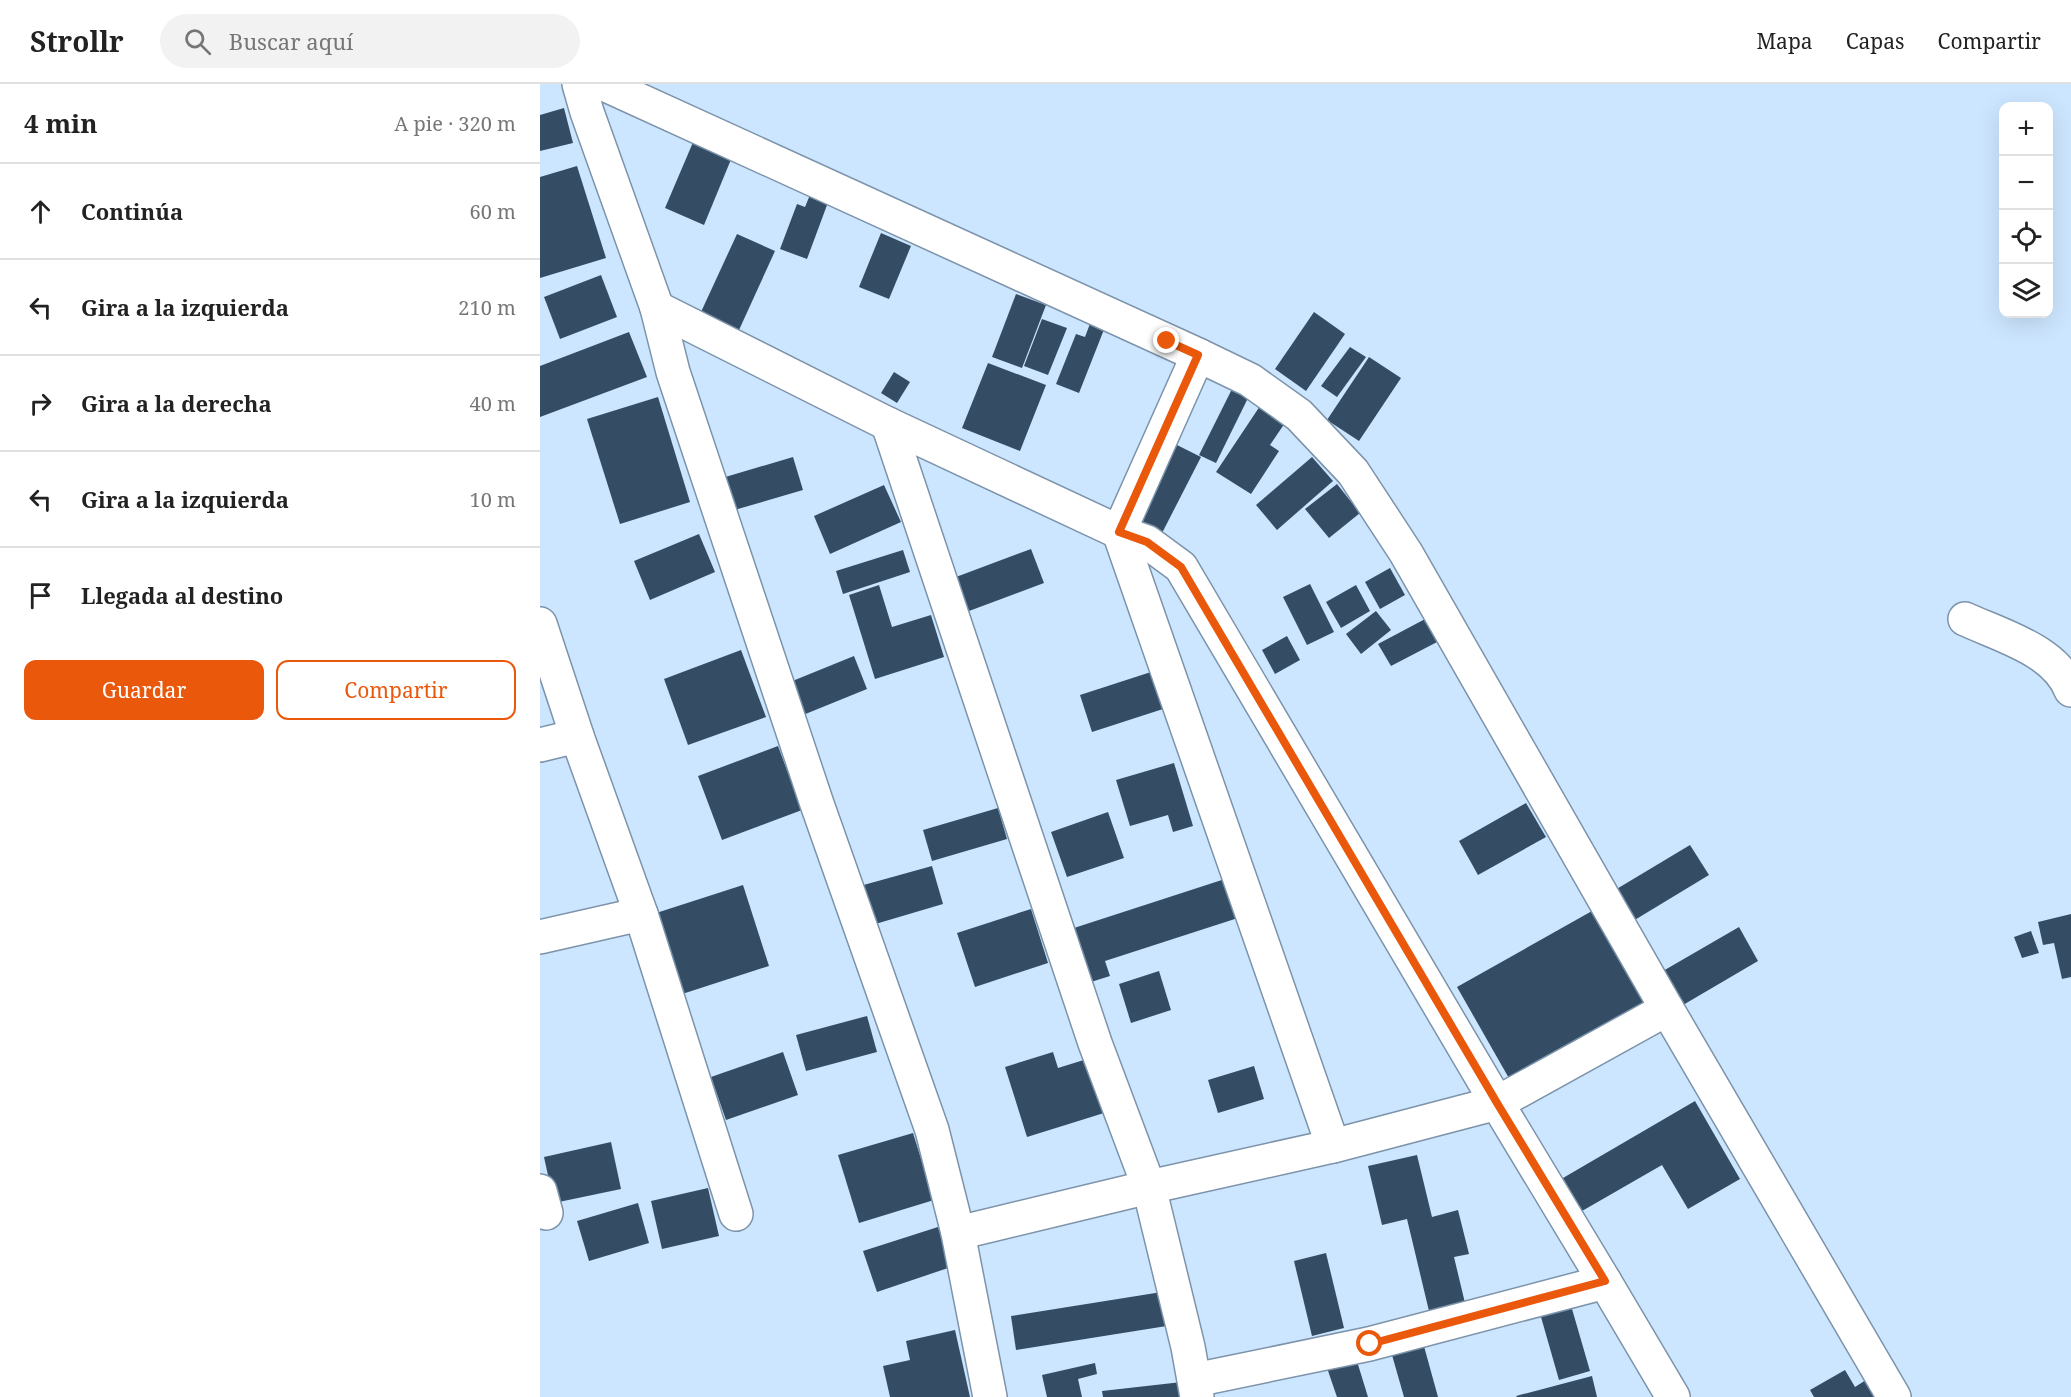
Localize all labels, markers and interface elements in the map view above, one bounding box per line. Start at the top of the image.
search box [160,14,580,68]
text: Strollr [30,22,124,60]
icon: search [181,25,214,58]
text: Buscar aquí [229,26,353,56]
text: Mapa [1756,27,1813,55]
text: Capas [1846,27,1905,55]
text: Compartir [1938,27,2041,55]
map controls [1999,102,2053,318]
button: + [1999,102,2053,156]
text: 4 min [24,105,98,141]
text: A pie · 320 m [394,110,516,137]
button: − [1999,156,2053,210]
icon: ahead [24,195,57,228]
text: Continúa [81,196,183,226]
text: 60 m [470,198,516,225]
button: locate [1999,210,2053,264]
button: layers [1999,264,2053,318]
icon: left [24,291,57,324]
text: Gira a la izquierda [81,292,289,322]
text: 210 m [458,294,516,321]
route end [1153,327,1179,353]
icon: right [24,387,57,420]
text: Gira a la derecha [81,388,272,418]
text: 40 m [470,390,516,417]
icon: left [24,483,57,516]
text: Gira a la izquierda [81,484,289,514]
text: 10 m [470,486,516,513]
icon: arrive [24,579,57,612]
text: Llegada al destino [81,580,283,610]
button: Guardar [24,660,264,720]
button: Compartir [276,660,516,720]
route start [1356,1330,1382,1356]

